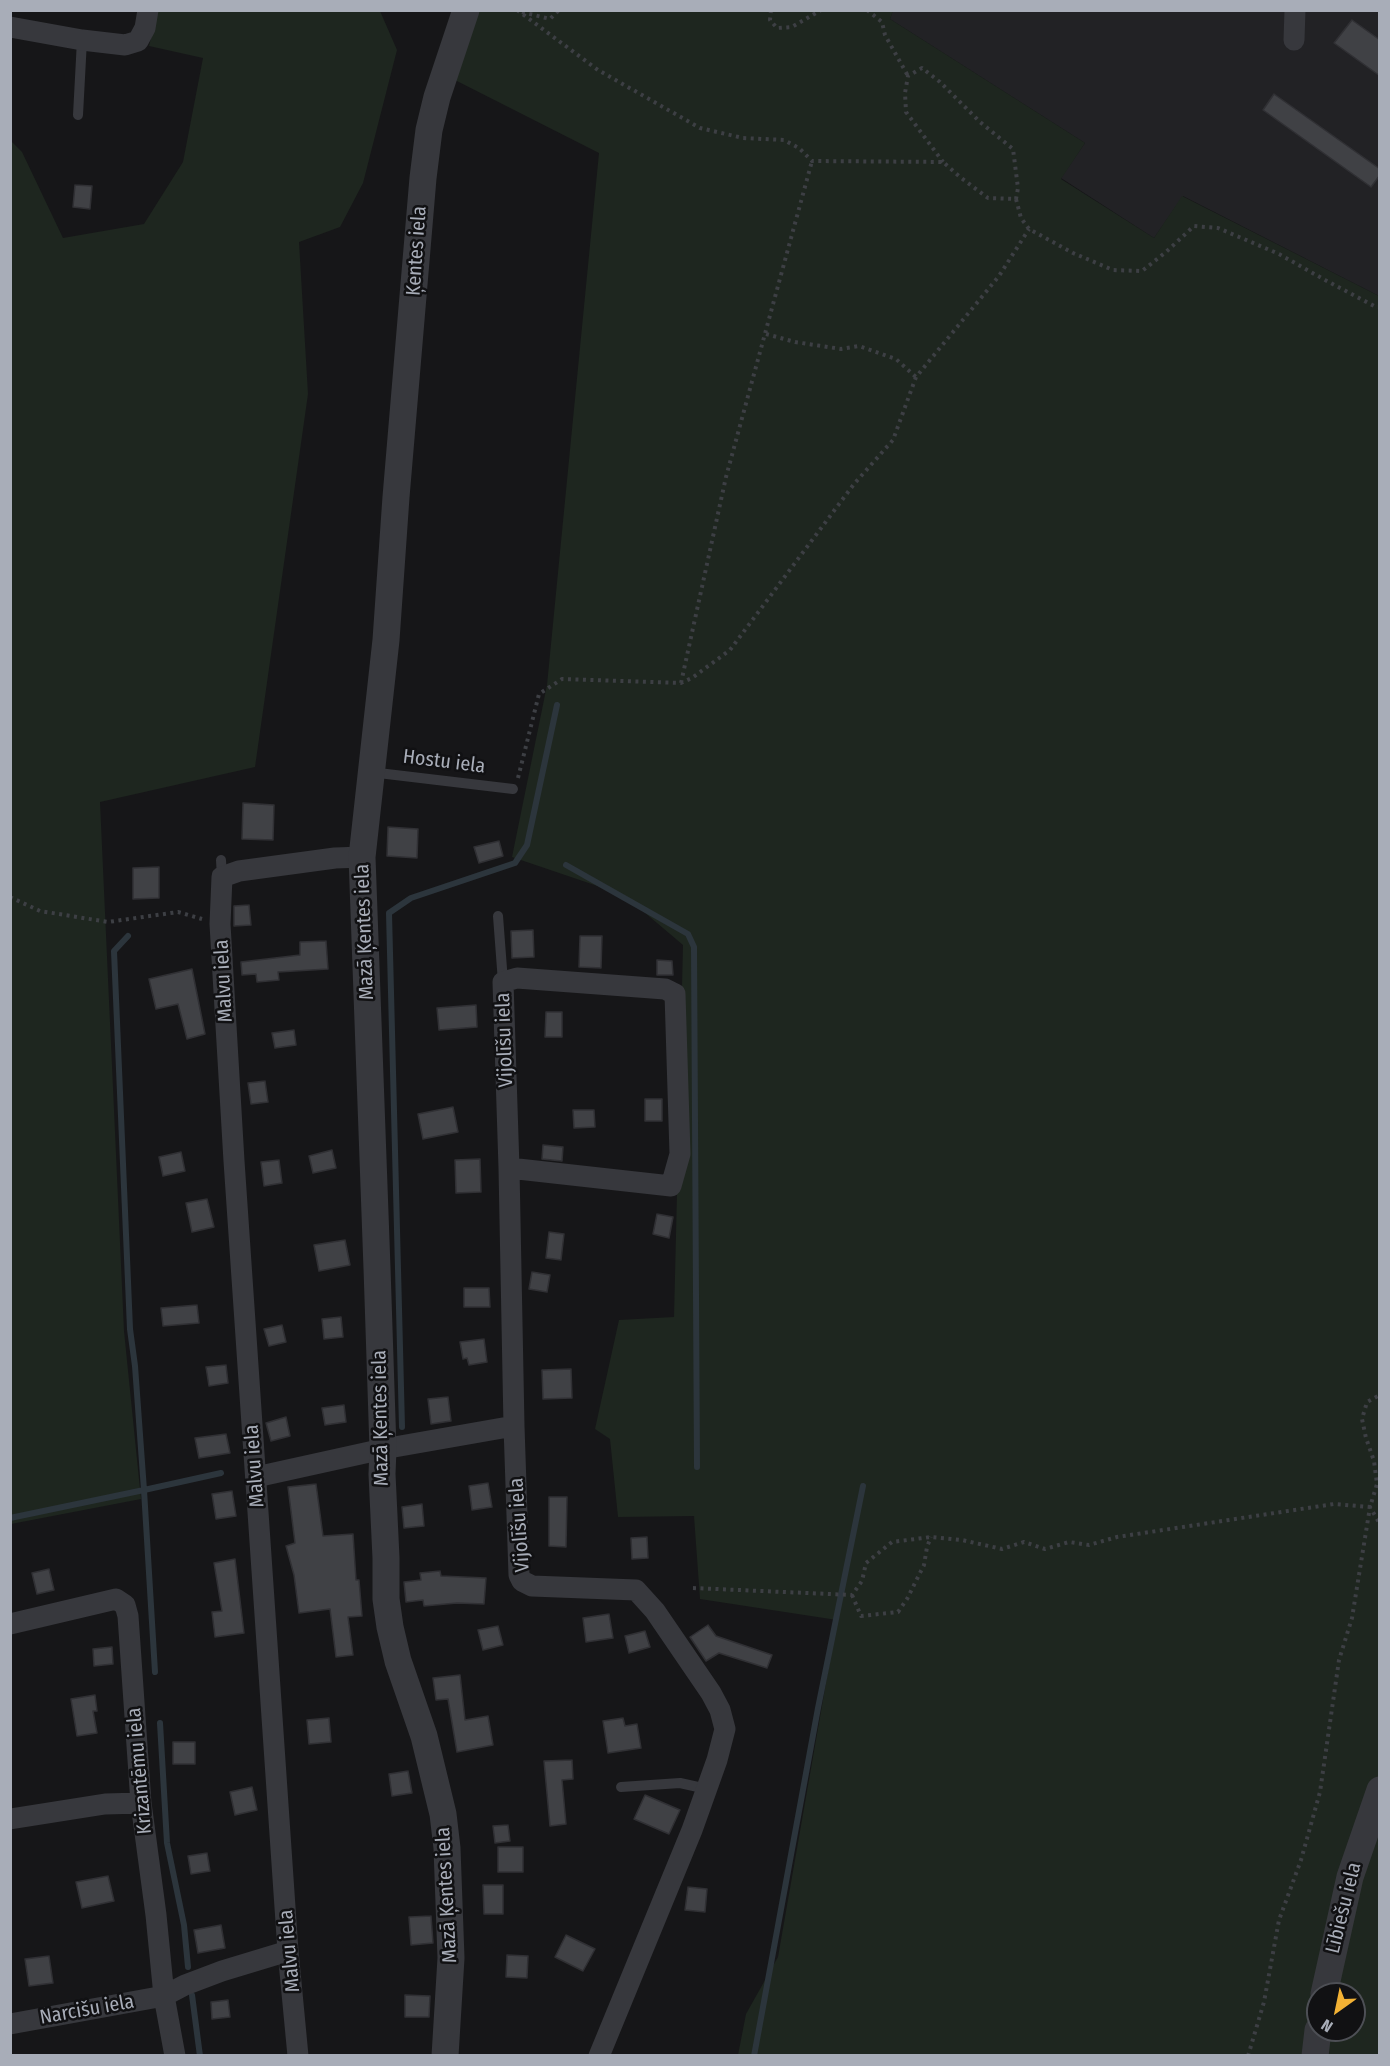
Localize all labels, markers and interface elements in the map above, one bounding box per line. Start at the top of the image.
street label: Ķentes iela [402,205,432,297]
street label: Hostu iela [401,745,487,779]
street label: Mazā Ķentes iela [351,864,379,1000]
street label: Malvu iela [210,939,238,1023]
street label: Vijolīšu iela [491,992,519,1088]
street label: Mazā Ķentes iela [368,1350,394,1486]
street label: Malvu iela [240,1424,270,1508]
street label: Vijolīšu iela [505,1477,535,1573]
street label: Krizantēmu iela [123,1707,157,1835]
street label: Mazā Ķentes iela [431,1826,463,1964]
street label: Lībiešu iela [1321,1860,1367,1956]
street label: Malvu iela [274,1909,306,1993]
north arrow [1306,1982,1366,2042]
street label: Narcišu iela [38,1990,136,2030]
text: N [1318,2015,1336,2036]

